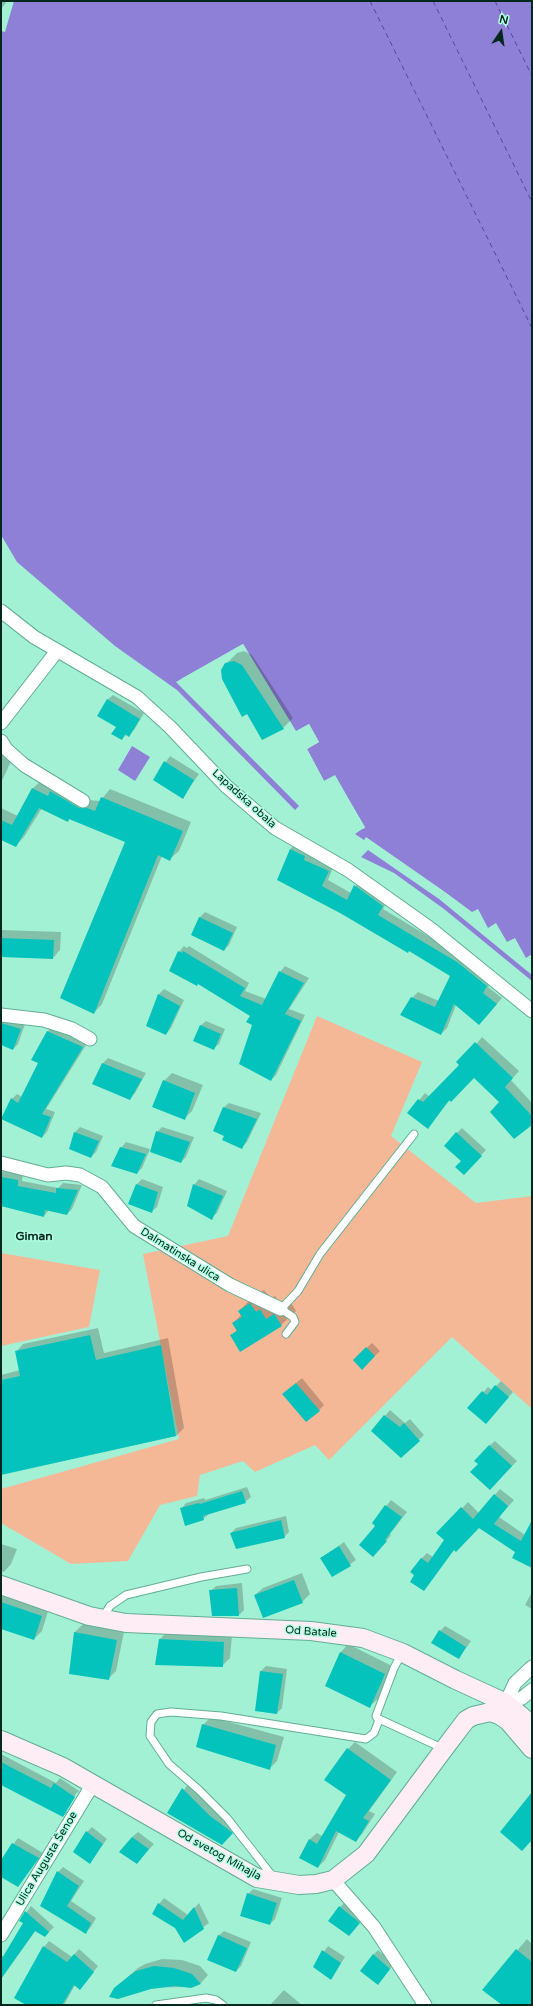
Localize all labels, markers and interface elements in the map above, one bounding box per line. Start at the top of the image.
north arrow [481,12,521,52]
text: N [498,12,510,27]
street label: Lapadska obala [209,767,279,831]
street label: Dalmatinska ulica [138,1225,222,1285]
district label: Giman [15,1230,53,1244]
street label: Od Batale [285,1624,337,1640]
street label: Ulica Augusta Šenoe [14,1809,80,1909]
street label: Od svetog Mihajla [175,1826,263,1884]

